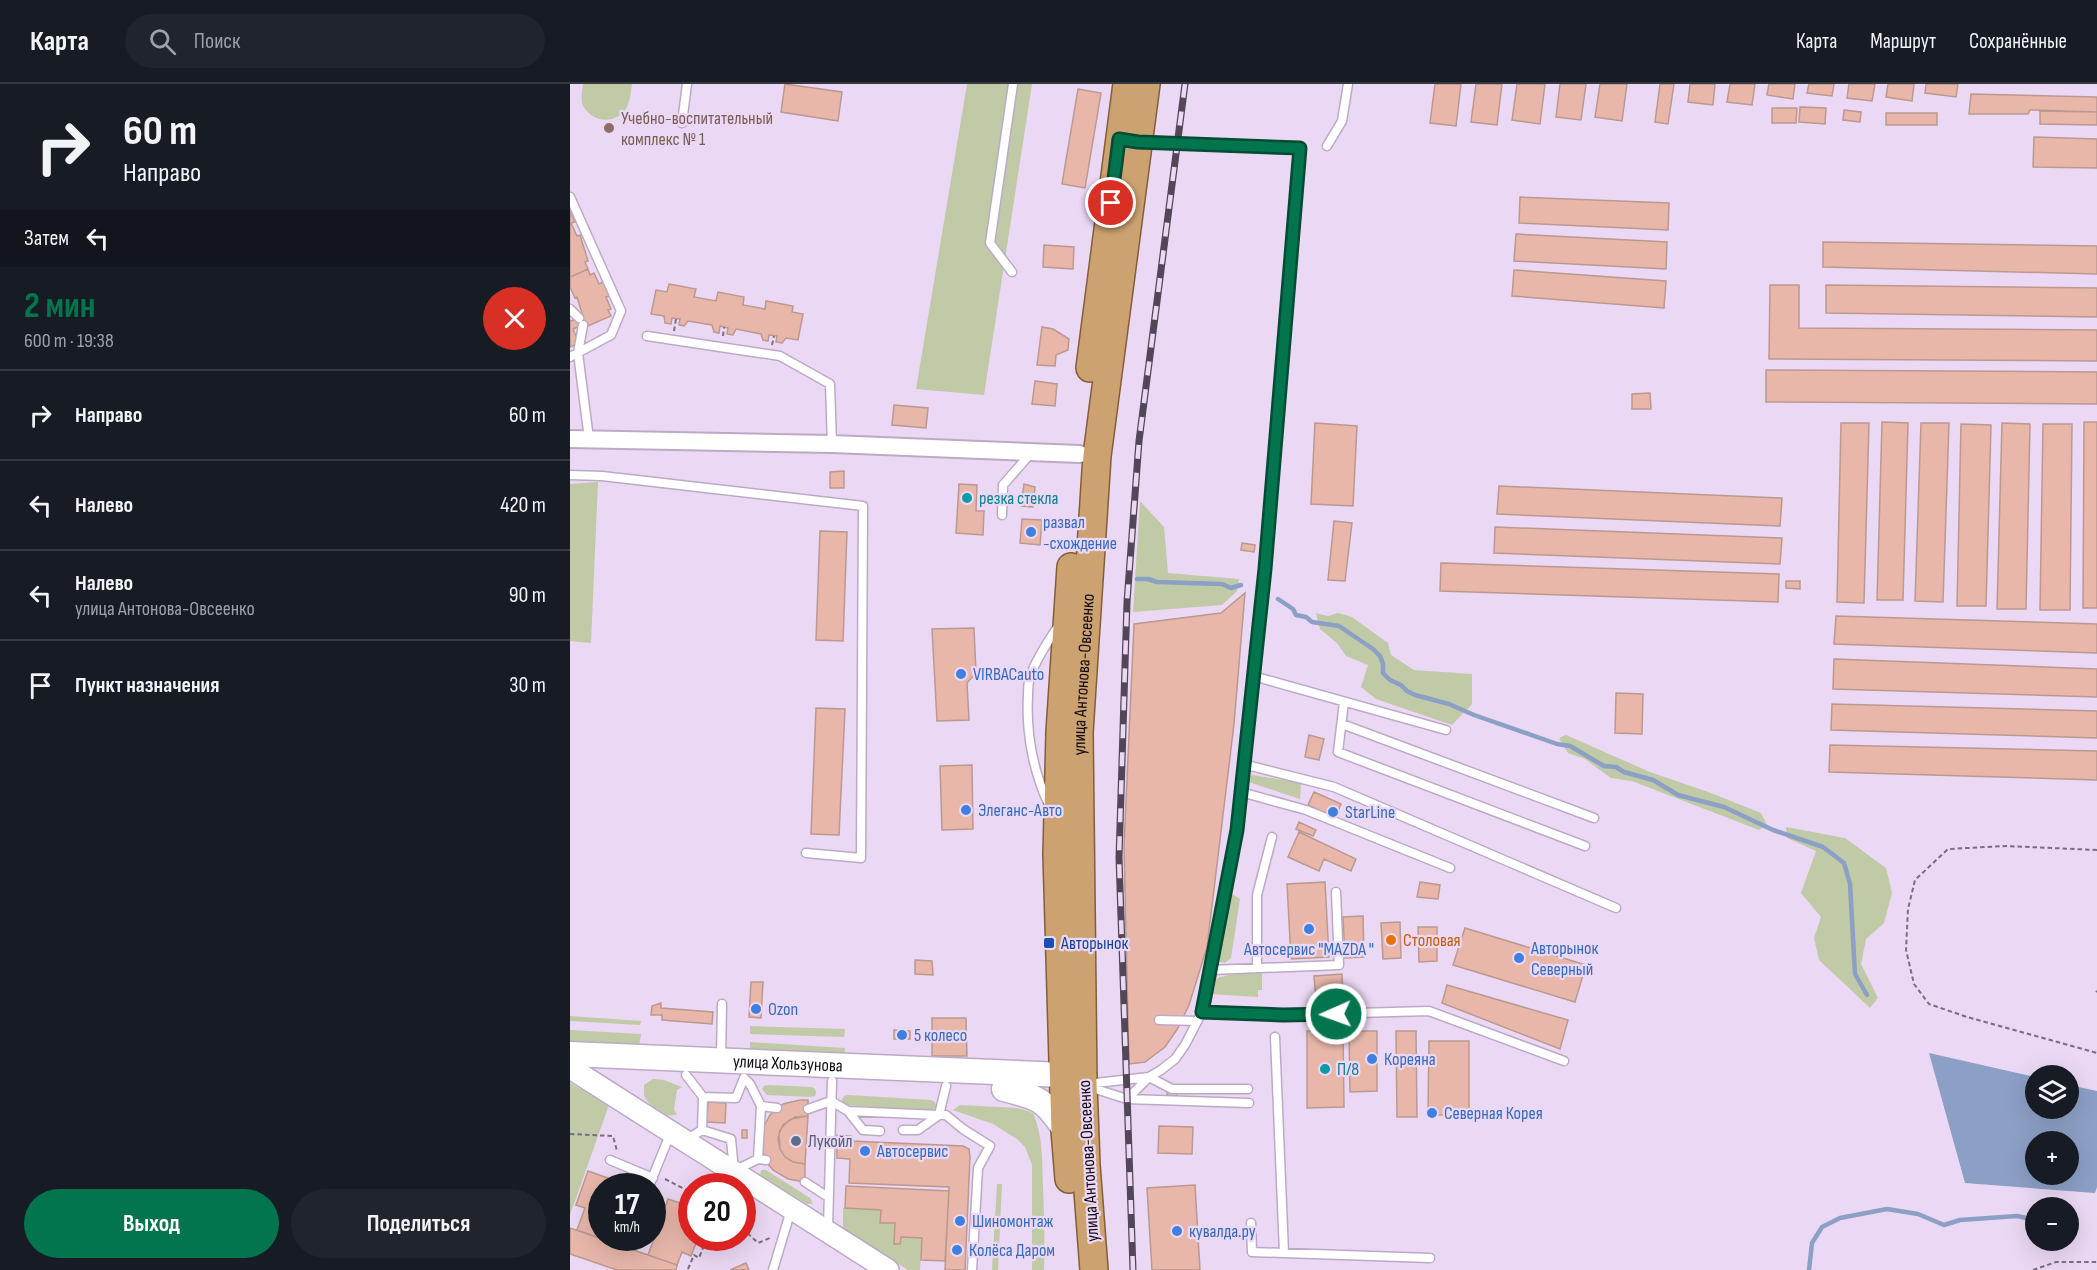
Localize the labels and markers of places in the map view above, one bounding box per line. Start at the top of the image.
place label: Учебно-воспитательный комплекс № 1 [621,108,773,150]
marker: Учебно-воспитательный комплекс № 1 [602,121,616,135]
pin [1085,177,1136,228]
place label: резка стекла [979,488,1058,509]
marker: резка стекла [960,491,974,505]
place label: развал -схождение [1043,512,1117,554]
marker: развал -схождение [1024,525,1038,539]
place label: VIRBACauto [973,664,1044,685]
marker: VIRBACauto [954,667,968,681]
place label: Элеганс-Авто [978,800,1062,821]
place label: StarLine [1345,802,1395,823]
marker: Элеганс-Авто [959,803,973,817]
marker: StarLine [1326,805,1340,819]
marker: Автосервис "MAZDA " [1302,922,1316,936]
place label: Столовая [1403,930,1461,951]
place label: Авторынок [1060,933,1129,954]
marker: Столовая [1384,933,1398,947]
marker: Авторынок [1042,936,1056,950]
place label: Авторынок Северный [1530,938,1599,980]
place label: Автосервис "MAZDA " [1243,939,1374,960]
marker: Авторынок Северный [1512,951,1526,965]
place label: Ozon [768,999,798,1020]
marker: Ozon [749,1002,763,1016]
place label: 5 колесо [914,1025,967,1046]
marker: 5 колесо [895,1028,909,1042]
place label: Кореяна [1384,1049,1436,1070]
marker: Кореяна [1365,1052,1379,1066]
place label: П/8 [1337,1059,1359,1080]
marker: П/8 [1318,1062,1332,1076]
place label: Северная Корея [1444,1103,1543,1124]
marker: Северная Корея [1425,1106,1439,1120]
place label: Лукойл [808,1131,853,1152]
marker: Лукойл [789,1134,803,1148]
place label: Автосервис [876,1141,949,1162]
marker: Автосервис [858,1144,872,1158]
place label: Шиномонтаж [972,1211,1054,1232]
marker: Шиномонтаж [953,1214,967,1228]
place label: кувалда.ру [1189,1221,1256,1242]
marker: кувалда.ру [1170,1224,1184,1238]
place label: Колёса Даром [969,1240,1055,1261]
marker: Колёса Даром [950,1243,964,1257]

